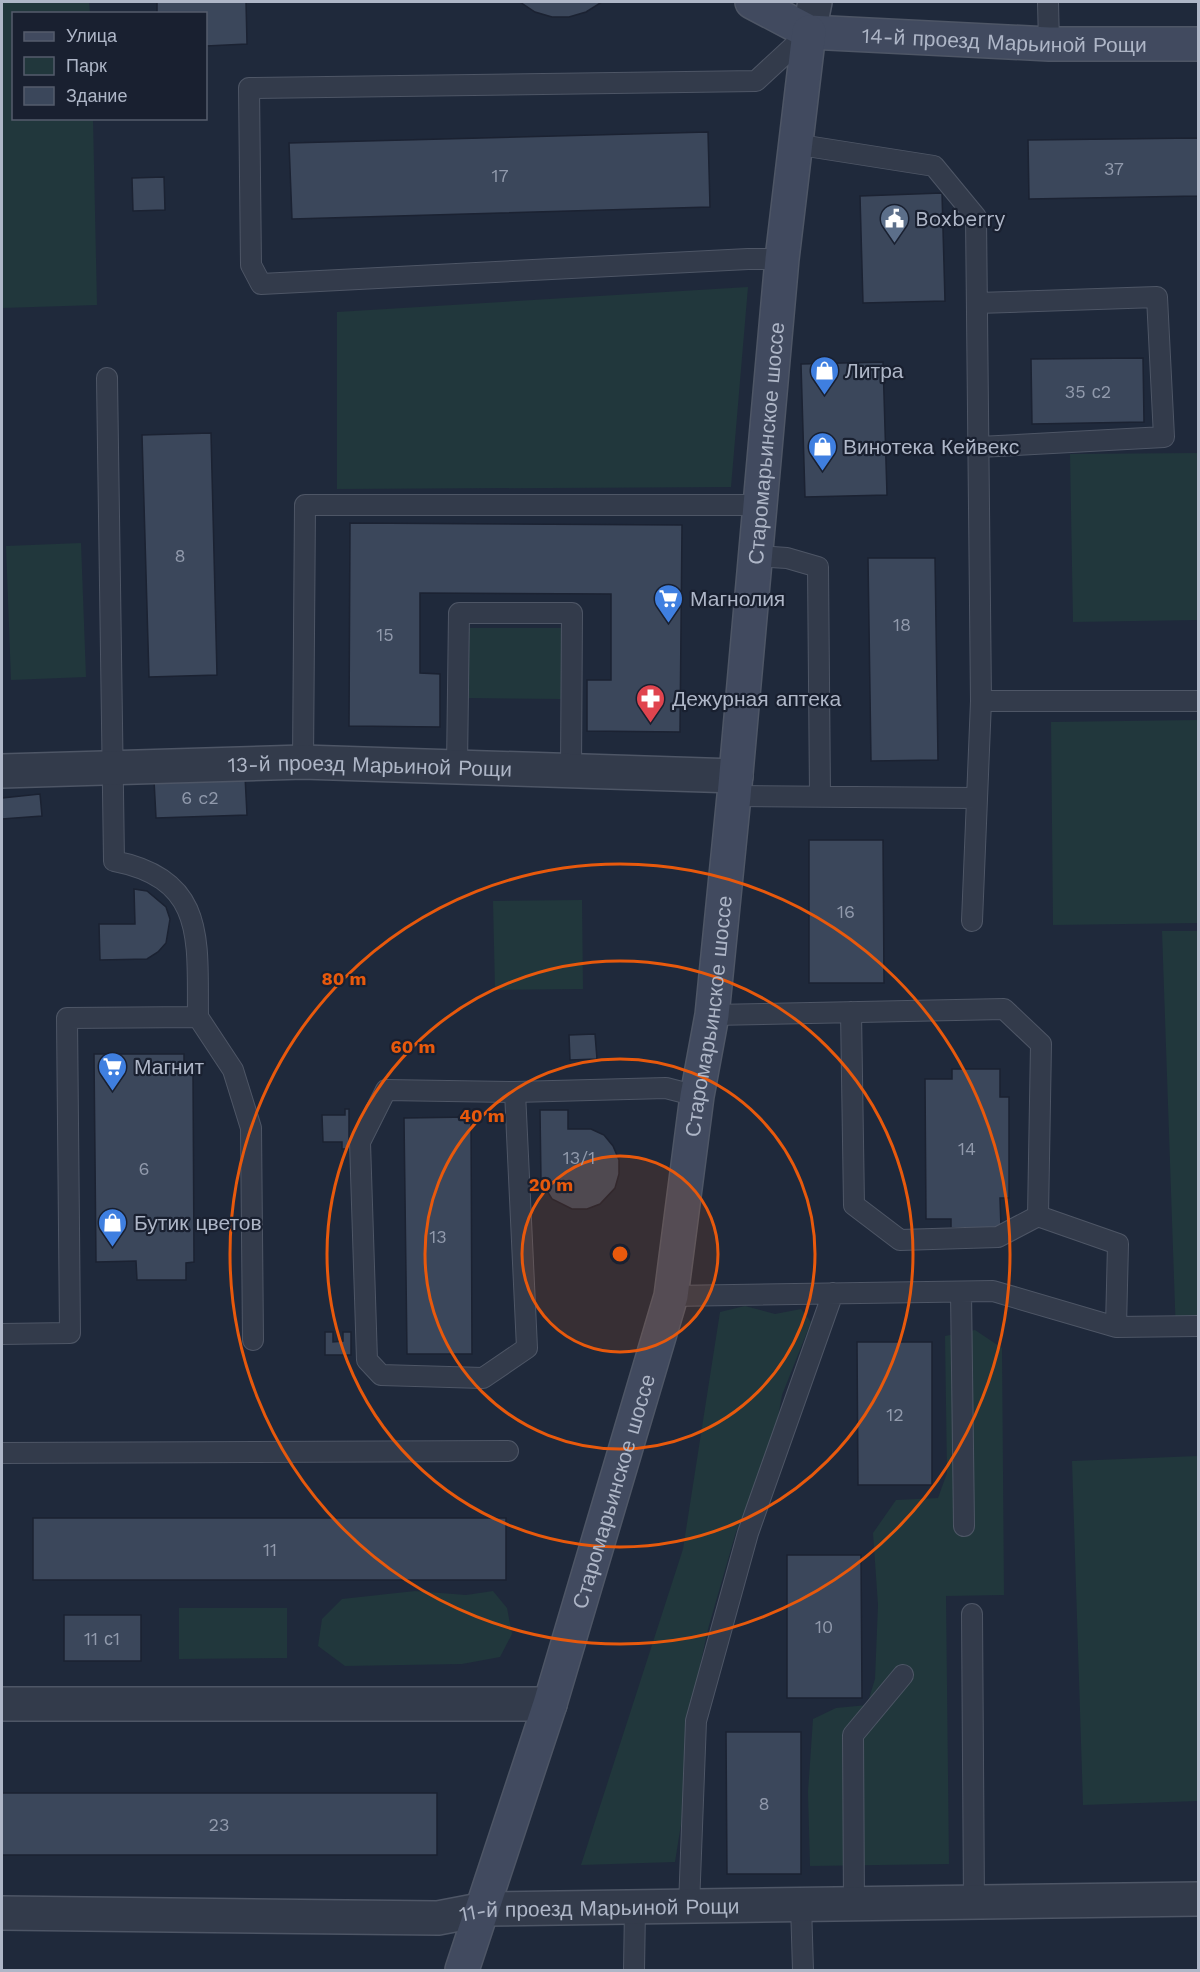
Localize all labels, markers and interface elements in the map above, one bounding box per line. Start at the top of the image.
legend [12,12,207,120]
street label: 14-й проезд Марьиной Рощи [861,22,1147,57]
text: Улица [66,25,118,46]
text: Парк [66,55,107,76]
text: Здание [66,85,127,106]
house number: 37 [1104,158,1124,179]
house number: 17 [491,165,509,186]
public building icon: Boxberry [878,202,910,244]
place label: Boxberry [915,206,1005,231]
street label: Старомарьинское шоссе [742,321,789,566]
shop icon: Литра [808,354,840,396]
place label: Литра [845,358,904,383]
house number: 35 с2 [1065,381,1111,402]
shop icon: Винотека Кейвекс [806,430,838,472]
place label: Винотека Кейвекс [843,434,1019,459]
house number: 8 [174,545,186,566]
supermarket icon: Магнолия [653,582,685,624]
place label: Магнолия [690,586,785,611]
house number: 18 [893,614,911,635]
house number: 15 [376,624,394,645]
pharmacy icon: Дежурная аптека [635,682,667,724]
place label: Дежурная аптека [672,686,841,711]
street label: 13-й проезд Марьиной Рощи [227,749,512,781]
house number: 6 c2 [181,787,219,808]
street label: Старомарьинское шоссе [679,894,736,1138]
house number: 16 [837,901,855,922]
text: 80 m [322,968,366,989]
text: 60 m [391,1036,435,1057]
supermarket icon: Магнит [97,1050,129,1092]
place label: Магнит [134,1054,204,1079]
text: 40 m [459,1105,505,1126]
house number: 14 [958,1138,976,1159]
house number: 13/1 [563,1147,595,1168]
house number: 6 [139,1158,149,1179]
text: 20 m [529,1174,573,1195]
shop icon: Бутик цветов [97,1206,129,1248]
place label: Бутик цветов [134,1210,262,1235]
house number: 13 [429,1226,447,1247]
centre of rings [610,1244,630,1264]
street label: Старомарьинское шоссе [566,1371,660,1612]
house number: 12 [886,1404,904,1425]
house number: 11 [263,1539,277,1560]
house number: 10 [815,1616,833,1637]
house number: 11 с1 [84,1628,120,1649]
house number: 8 [758,1793,770,1814]
house number: 23 [209,1814,230,1835]
street label: 11-й проезд Марьиной Рощи [457,1893,739,1926]

